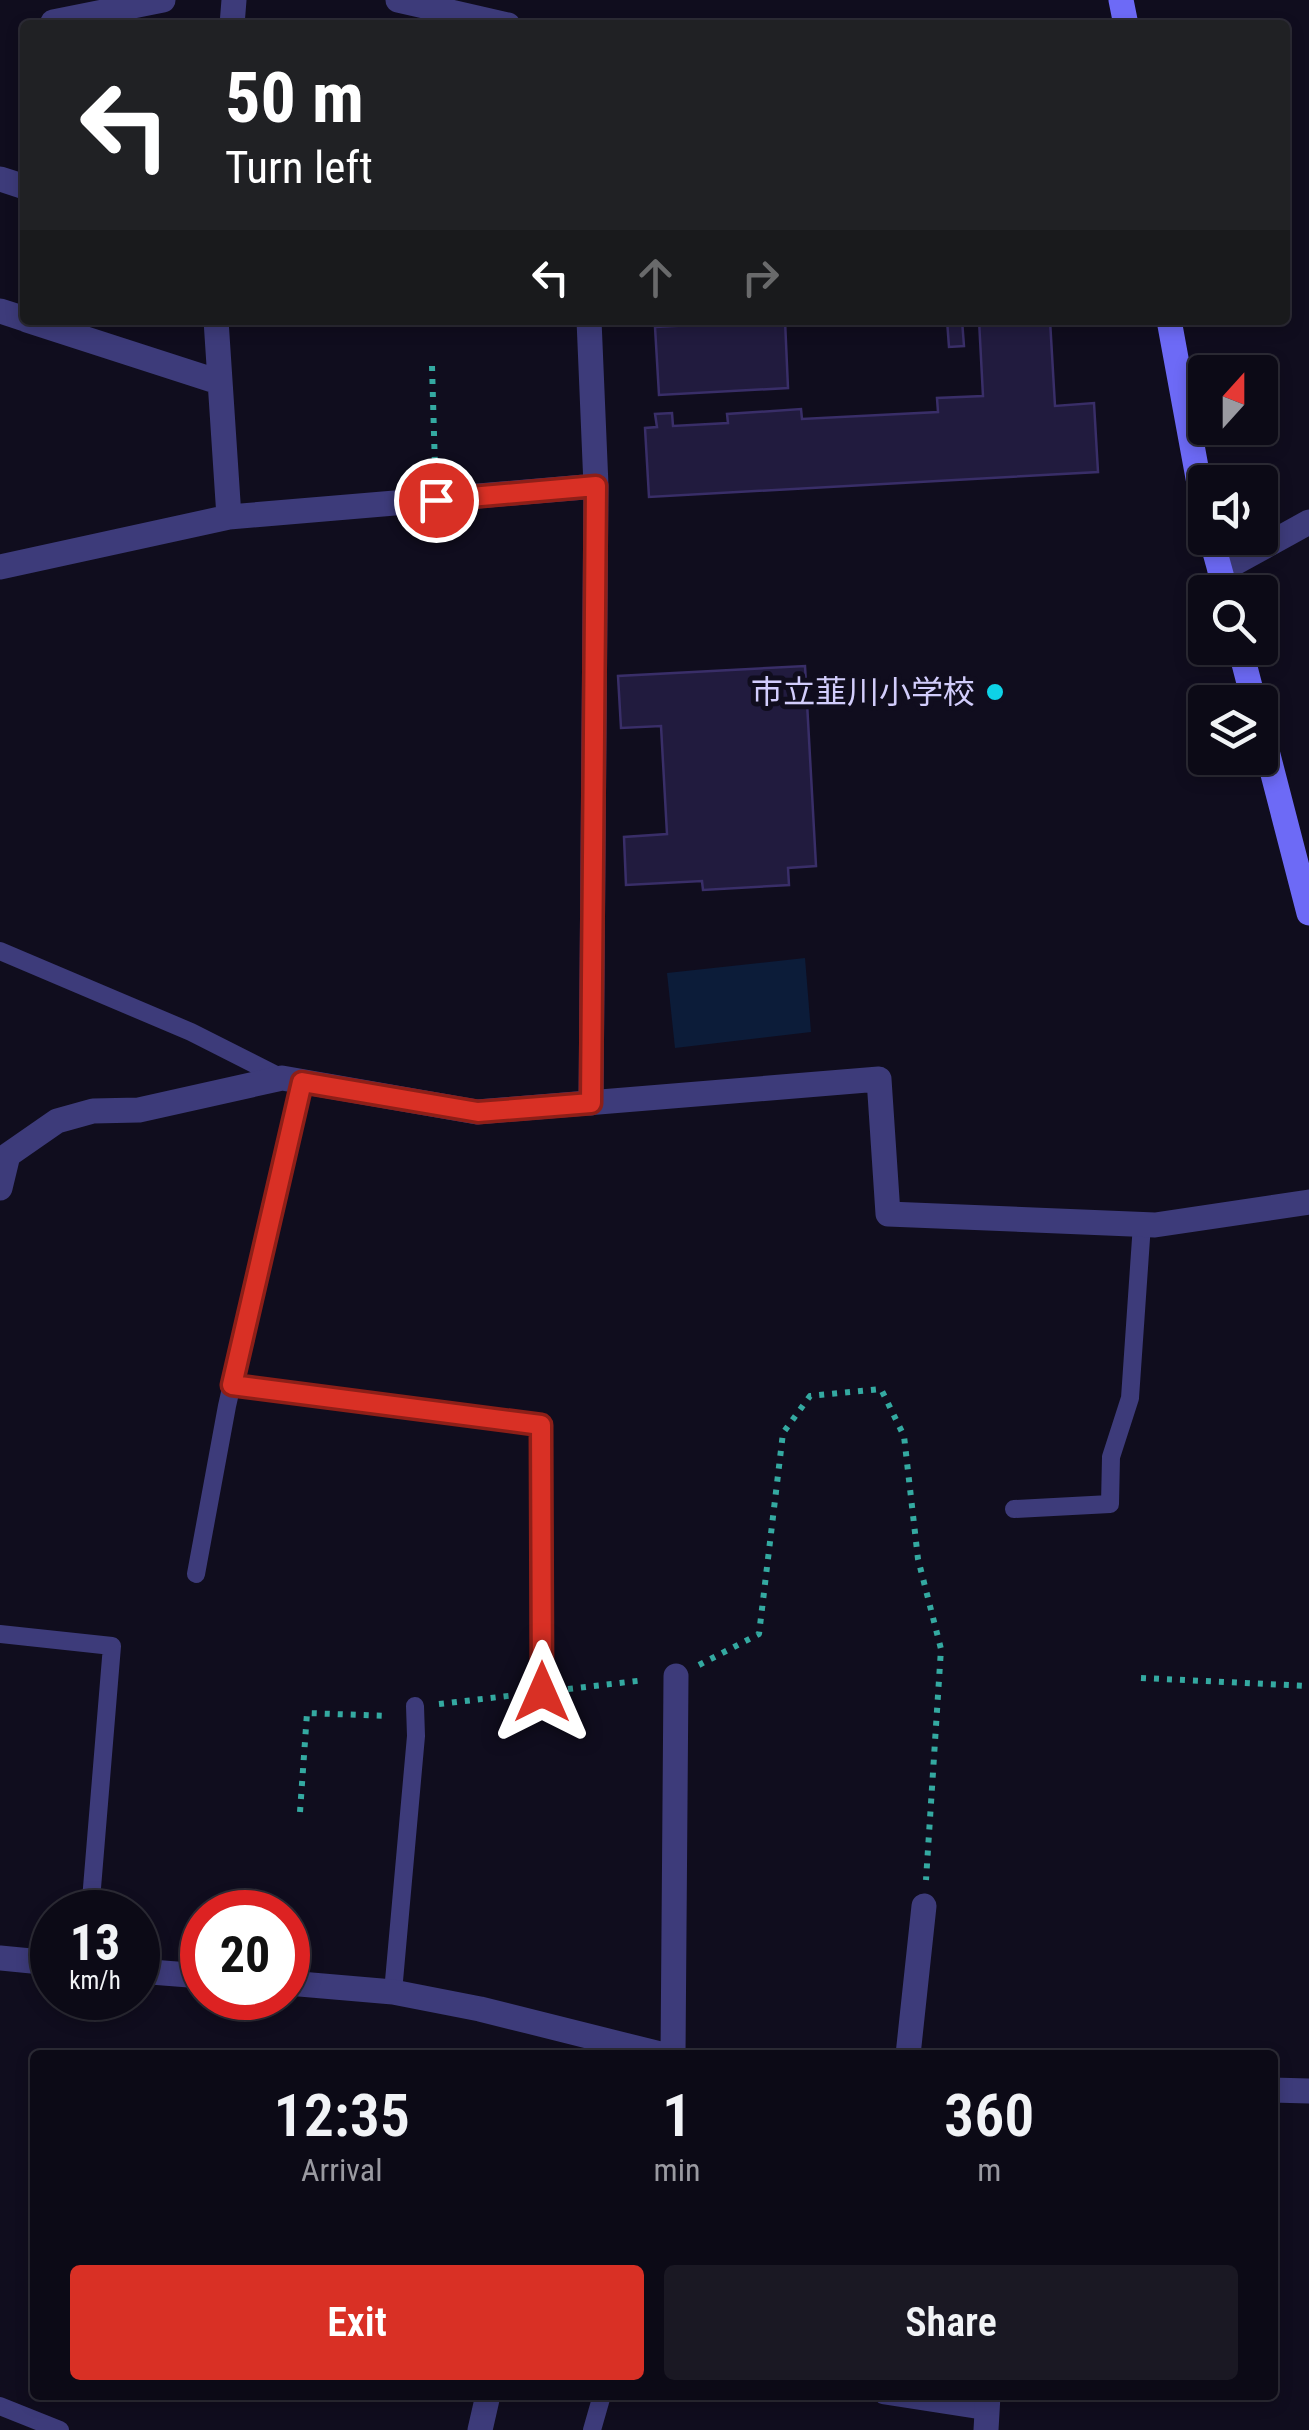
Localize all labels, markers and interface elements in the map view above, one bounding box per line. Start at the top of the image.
text: 50 m [225,57,364,139]
icon: left [60,60,190,190]
text: Turn left [225,141,373,194]
icon: left [523,250,578,305]
icon: ahead [628,250,683,305]
icon: right [733,250,788,305]
north arrow [1188,355,1278,445]
map controls [1188,355,1278,775]
pin [394,458,479,543]
button: sound [1188,465,1278,555]
icon: arrive [409,473,464,528]
button: search [1188,575,1278,665]
place label: 市立韮川小学校 [751,673,975,711]
marker: 市立韮川小学校 [984,681,1006,703]
button: layers [1188,685,1278,775]
position arrow [490,1640,594,1744]
speed limit sign: 20 [180,1890,310,2020]
text: 13 [70,1914,120,1972]
text: km/h [69,1966,121,1995]
text: 12:35 [273,2080,410,2151]
text: 1 [662,2080,692,2151]
text: 360 [944,2080,1034,2151]
text: Arrival [301,2151,382,2189]
text: min [654,2151,700,2189]
text: m [977,2151,1001,2189]
button: Exit [70,2265,644,2380]
button: Share [664,2265,1238,2380]

